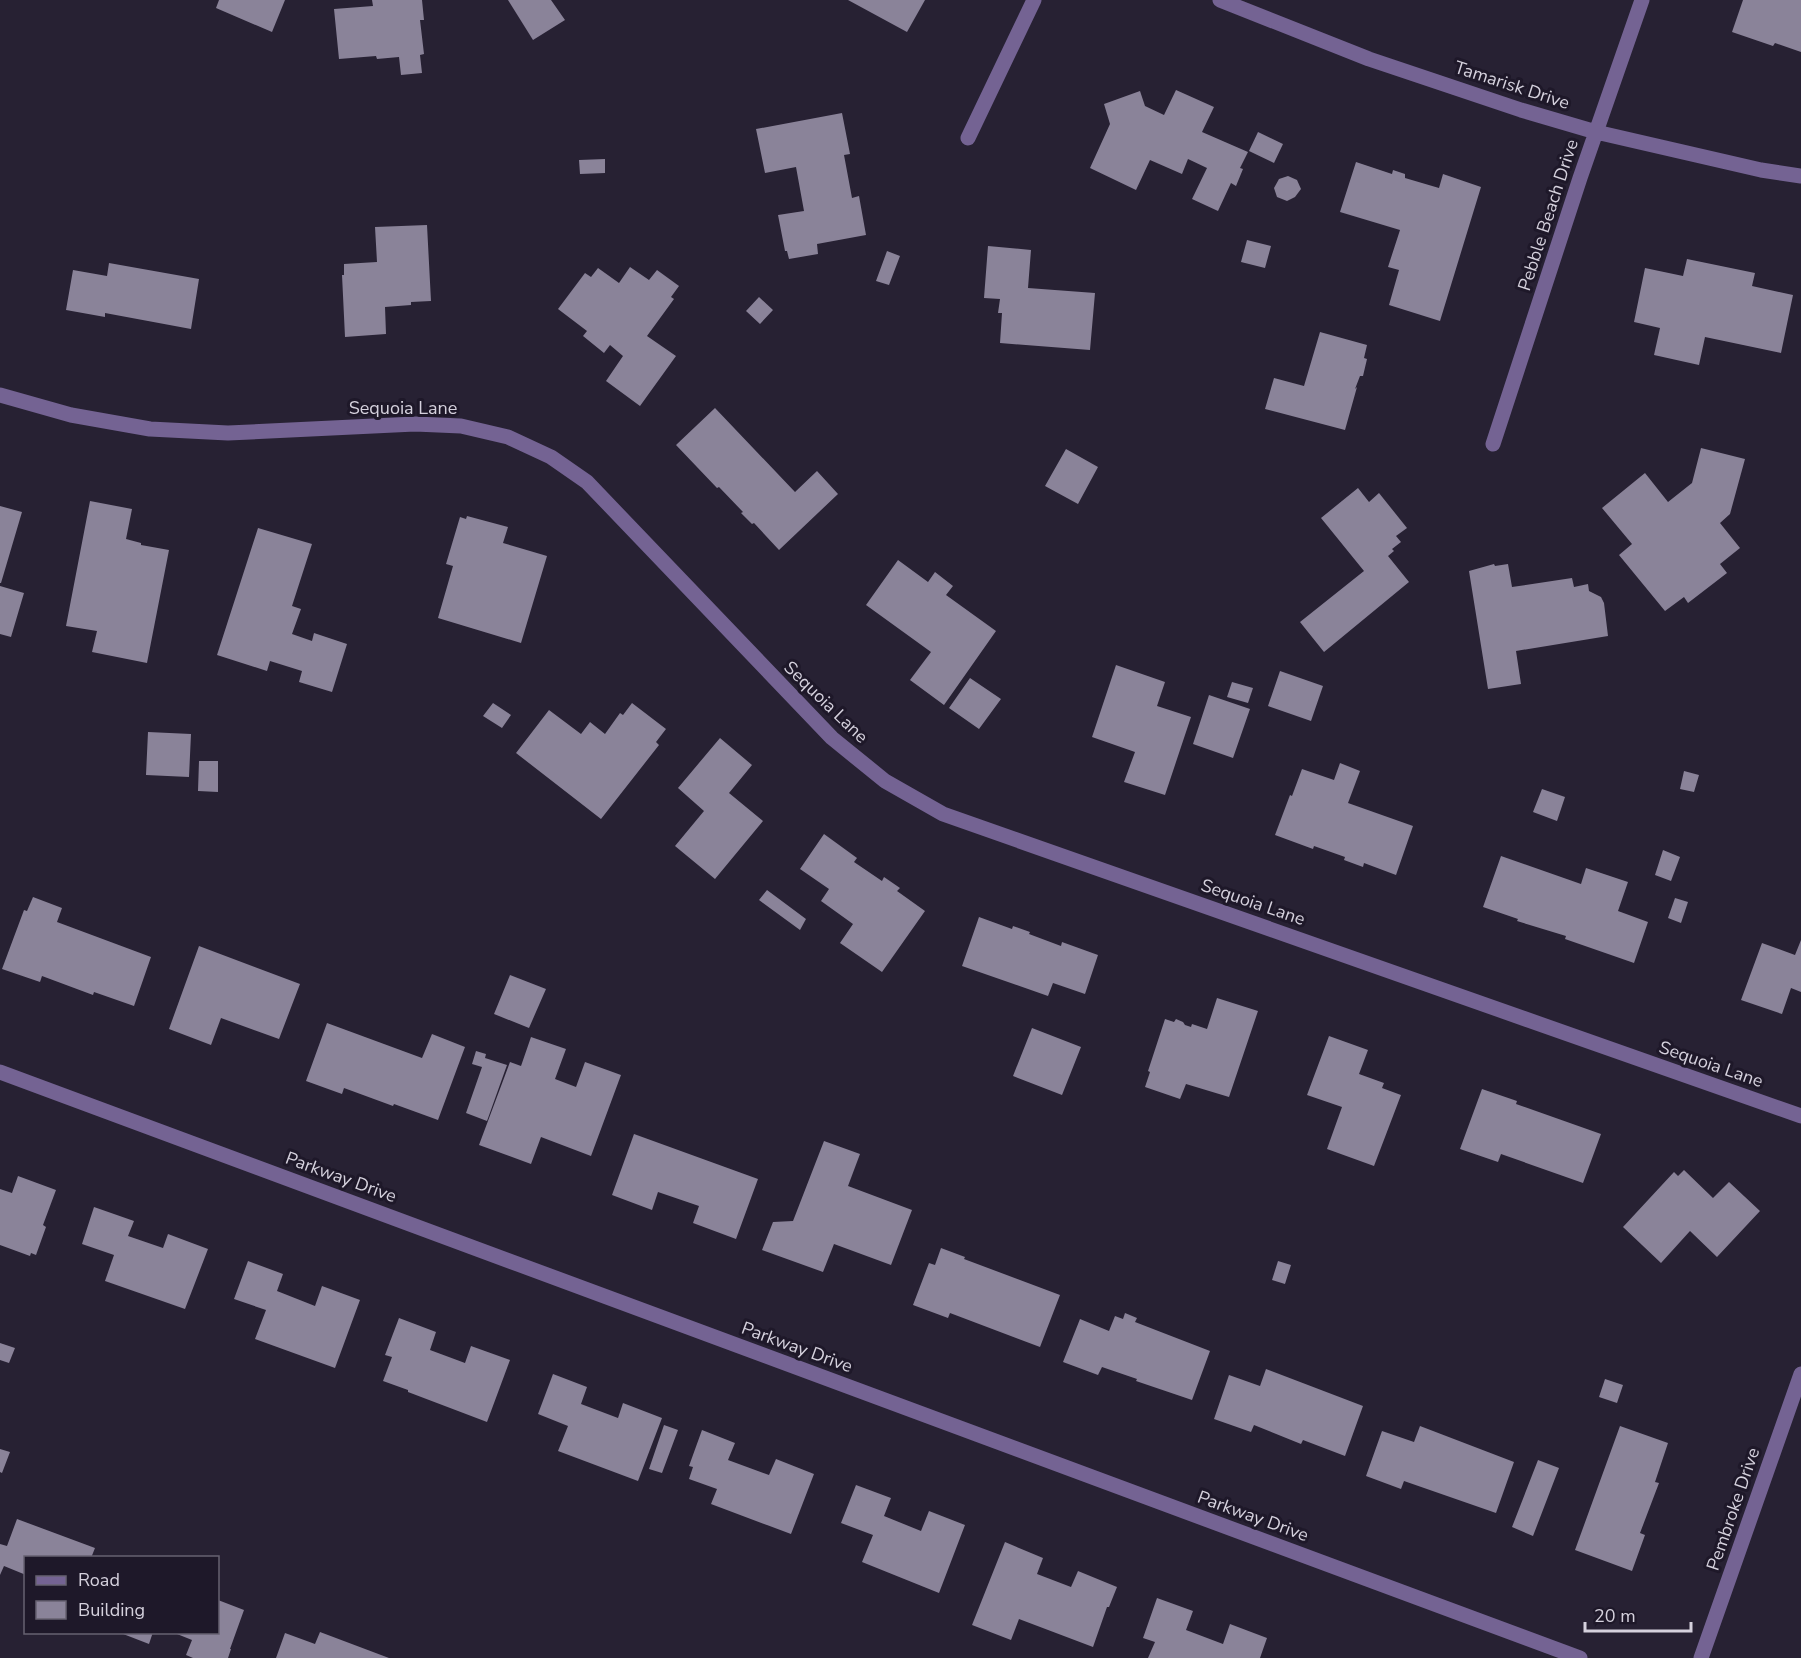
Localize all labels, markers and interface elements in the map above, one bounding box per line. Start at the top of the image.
street label: Tamarisk Drive [1451,55,1573,115]
street label: Pebble Beach Drive [1512,136,1584,294]
street label: Sequoia Lane [349,396,457,420]
street label: Sequoia Lane [779,656,873,748]
street label: Sequoia Lane [1198,873,1308,931]
street label: Sequoia Lane [1656,1035,1766,1093]
street label: Parkway Drive [282,1146,400,1208]
street label: Parkway Drive [738,1316,856,1378]
street label: Pembroke Drive [1701,1444,1765,1574]
street label: Parkway Drive [1194,1485,1312,1547]
legend [24,1556,219,1634]
text: Road [78,1568,120,1592]
scale bar [1585,1595,1692,1633]
text: Building [78,1598,145,1622]
text: 20 m [1594,1604,1636,1628]

